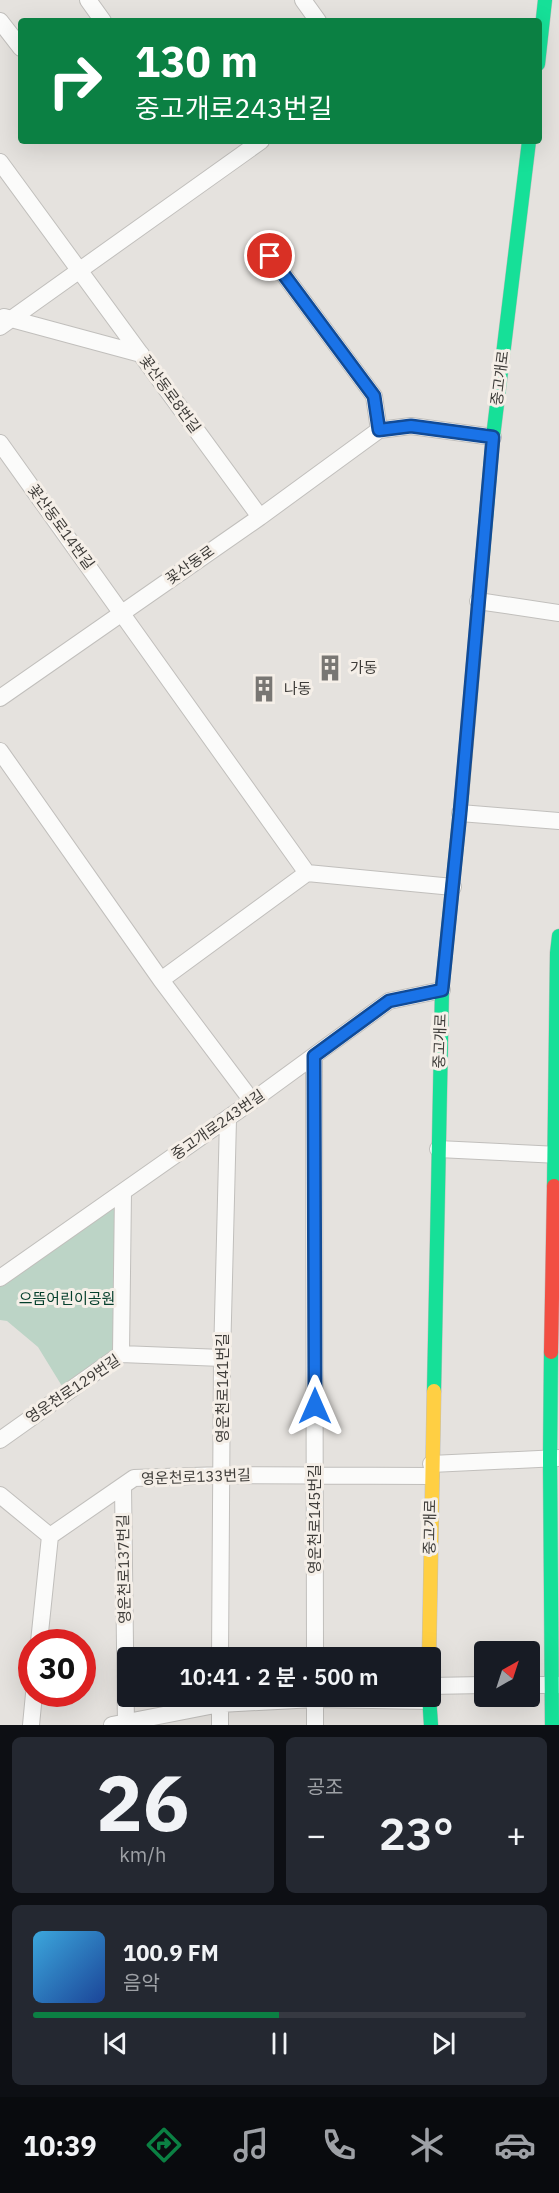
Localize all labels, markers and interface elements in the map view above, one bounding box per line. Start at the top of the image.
text: 130 m [135,34,258,89]
icon: right [36,42,114,120]
text: 중고개로243번길 [135,90,333,125]
pin [244,230,295,281]
icon: arrive [253,239,286,272]
street label: 중고개로 [487,349,512,406]
street label: 꽃산동로8번길 [136,351,205,436]
street label: 꽃산동로14번길 [24,480,99,573]
street label: 꽃산동로 [162,541,218,588]
building icon: 가동 [315,653,345,683]
place label: 가동 [350,658,378,677]
building icon: 나동 [249,674,279,704]
place label: 나동 [284,679,312,698]
street label: 중고개로 [429,1013,450,1069]
street label: 중고개로243번길 [167,1085,268,1164]
park label: 으뜸어린이공원 [19,1289,115,1308]
street label: 영운천로141번길 [213,1333,232,1443]
street label: 영운천로129번길 [22,1350,124,1427]
position arrow [283,1374,347,1438]
street label: 영운천로145번길 [305,1464,324,1574]
street label: 영운천로133번길 [141,1465,251,1488]
street label: 중고개로 [420,1499,439,1555]
street label: 영운천로137번길 [113,1514,134,1624]
speed limit sign: 30 [18,1629,96,1707]
north arrow [474,1641,540,1707]
map controls [474,1641,540,1707]
text: 10:41 · 2 분 · 500 m [180,1662,378,1691]
text: 26 [96,1751,190,1852]
text: 공조 [307,1773,343,1800]
text: 23° [379,1804,454,1862]
text: − [307,1813,326,1856]
text: + [506,1813,526,1856]
text: km/h [119,1841,166,1868]
text: 100.9 FM [123,1938,219,1967]
text: 음악 [123,1969,160,1996]
icon: previous [99,2027,132,2060]
icon: pause [263,2027,296,2060]
icon: next [427,2027,460,2060]
icon: directions [143,2124,185,2166]
icon: music [230,2124,272,2166]
icon: phone [318,2124,360,2166]
icon: climate [406,2124,448,2166]
icon: car [494,2124,536,2166]
text: 10:39 [23,2128,97,2163]

